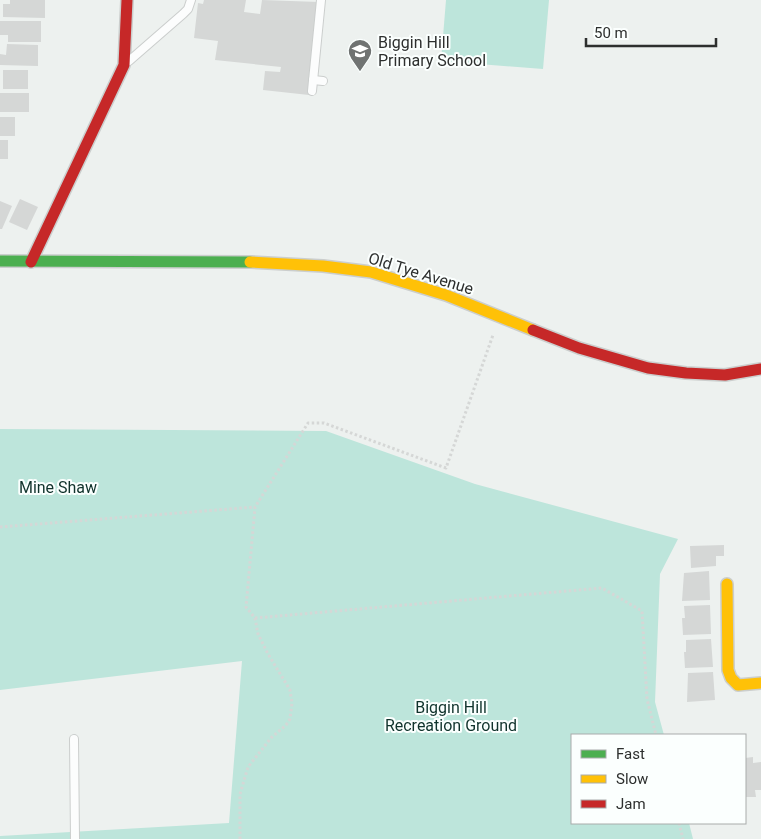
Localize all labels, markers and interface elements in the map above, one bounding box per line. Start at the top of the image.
scale bar [586,15,716,47]
text: 50 m [594,24,628,42]
place label: Biggin Hill Primary School [378,33,486,70]
school or university icon: Biggin Hill Primary School [347,38,373,72]
street label: Old Tye Avenue [366,248,476,298]
park label: Mine Shaw [19,478,97,497]
park label: Biggin Hill Recreation Ground [385,698,517,735]
legend [571,734,746,824]
text: Fast [616,745,645,763]
text: Slow [616,770,648,788]
text: Jam [616,795,646,813]

